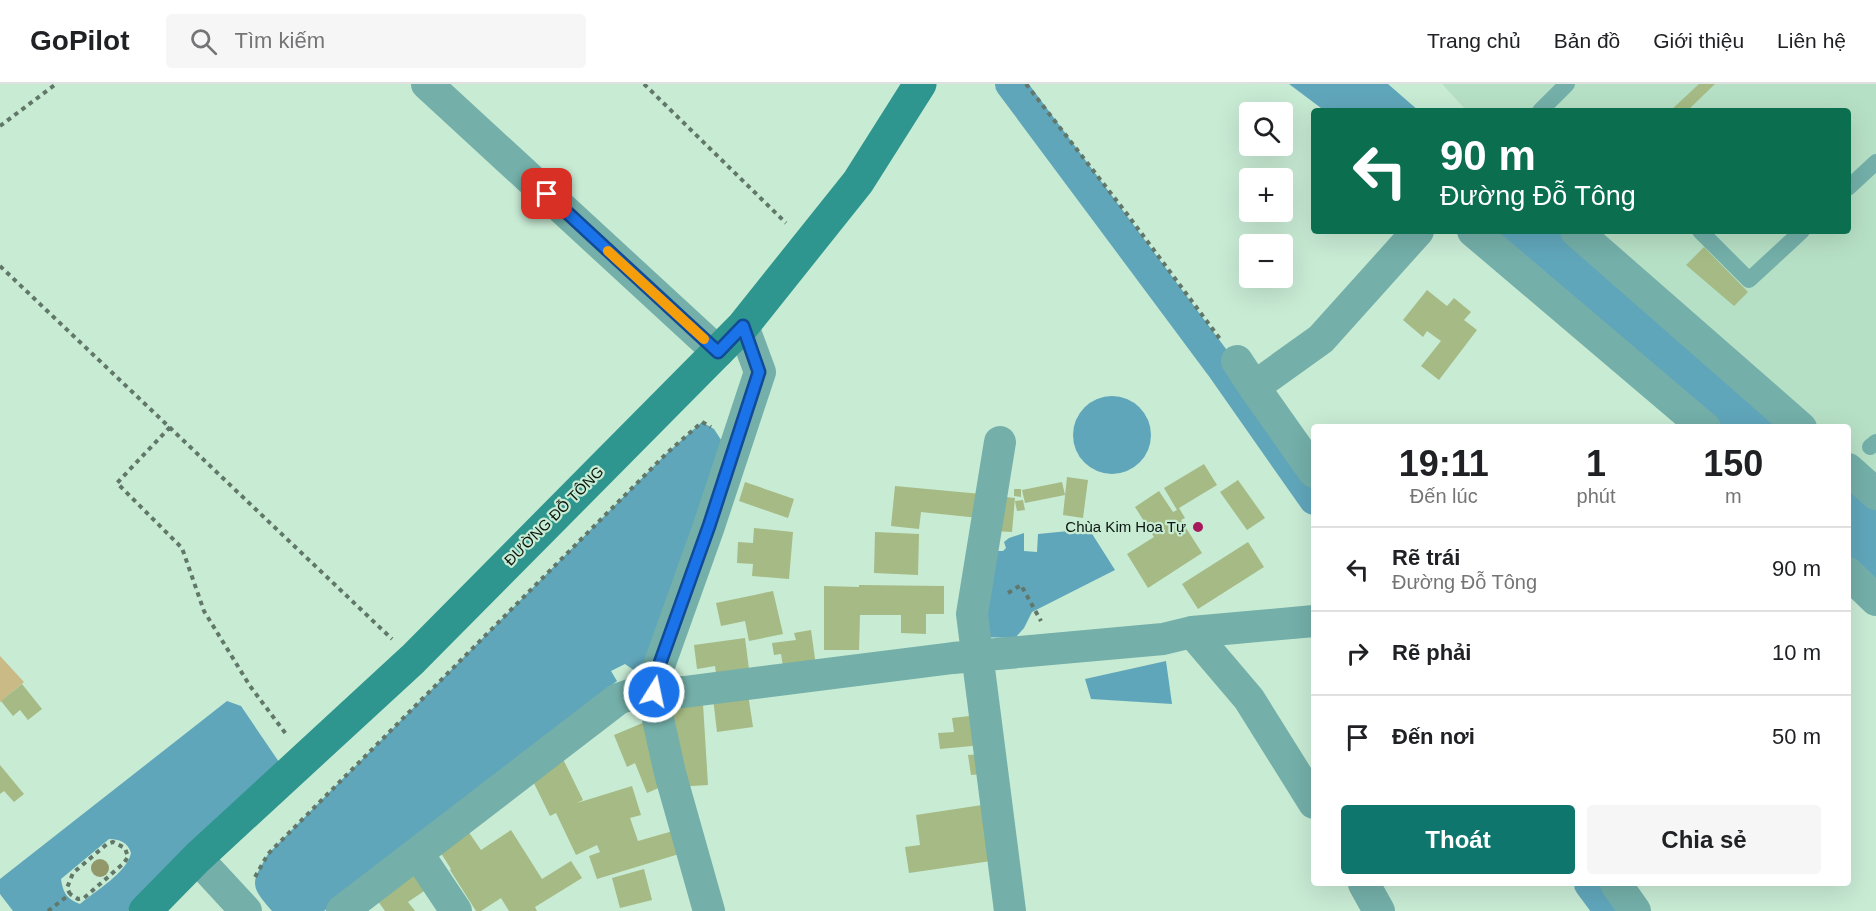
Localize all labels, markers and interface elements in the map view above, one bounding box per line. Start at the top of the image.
search box [166,14,586,68]
text: GoPilot [30,25,130,56]
icon: search [187,25,220,58]
text: Tìm kiếm [235,28,325,53]
text: Trang chủ [1427,29,1521,52]
text: Bản đồ [1554,29,1620,52]
text: Giới thiệu [1653,29,1744,52]
text: Liên hệ [1777,29,1846,52]
map controls [1239,102,1293,288]
button: search [1239,102,1293,156]
icon: left [1341,132,1419,210]
text: 90 m [1440,132,1536,179]
pin [521,168,572,219]
button: + [1239,168,1293,222]
icon: arrive [530,177,563,210]
text: Đường Đỗ Tông [1440,181,1636,211]
button: − [1239,234,1293,288]
text: 19:11 [1399,443,1489,484]
text: 1 [1586,443,1606,484]
text: 150 [1703,443,1763,484]
street label: ĐƯỜNG ĐỖ TÔNG [501,463,607,569]
text: Đến lúc [1410,485,1478,507]
text: phút [1577,485,1615,507]
text: m [1725,485,1742,507]
place label: Chùa Kim Hoa Tự [1065,518,1186,535]
marker: Chùa Kim Hoa Tự [1191,520,1205,534]
text: Rẽ trái [1392,545,1460,570]
icon: left [1341,553,1374,586]
text: 90 m [1772,556,1821,581]
text: Đường Đỗ Tông [1392,571,1537,593]
icon: right [1341,637,1374,670]
text: Rẽ phải [1392,640,1471,665]
text: 10 m [1772,640,1821,665]
position arrow [622,660,686,724]
icon: arrive [1341,721,1374,754]
text: Đến nơi [1392,724,1475,749]
text: 50 m [1772,724,1821,749]
button: Thoát [1341,805,1575,874]
button: Chia sẻ [1587,805,1821,874]

